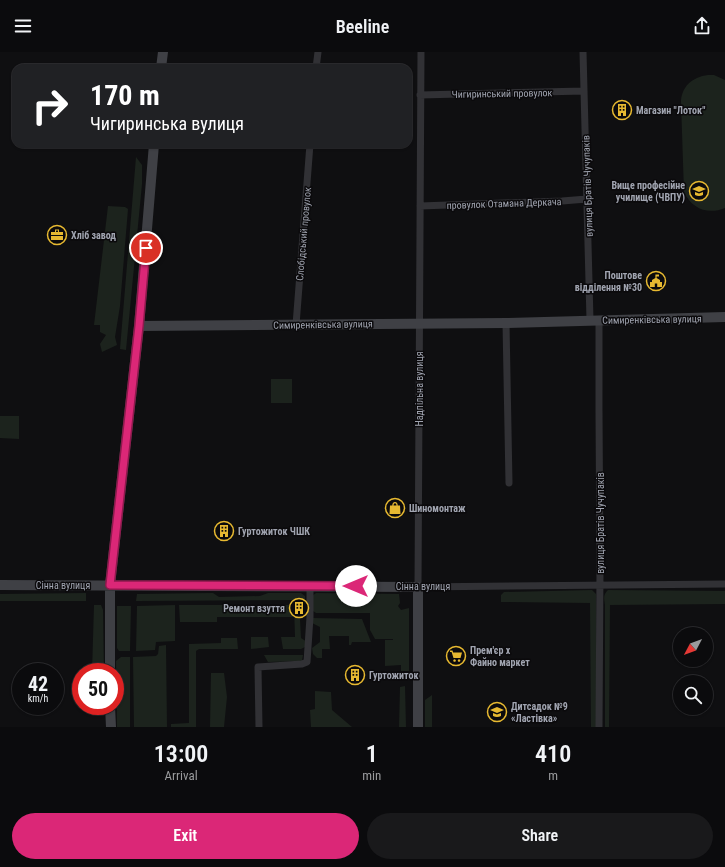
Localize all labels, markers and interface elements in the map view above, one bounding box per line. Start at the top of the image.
icon: menu [12,15,34,37]
icon: share [691,15,713,37]
text: Beeline [336,16,389,37]
text: 170 m [90,79,160,112]
icon: right [24,80,76,132]
street label: Чигиринський провулок [452,87,553,100]
building icon: Магазин "Лоток" [611,99,633,121]
place label: Магазин "Лоток" [636,105,705,116]
text: Чигиринська вулиця [90,113,244,134]
street label: вулиця Братів Чучупаків [580,135,595,237]
place label: Вище професійне училище (ЧВПУ) [611,180,685,204]
school or university icon: Вище професійне училище (ЧВПУ) [688,180,710,202]
street label: Слобідський провулок [294,187,313,281]
street label: провулок Отамана Деркача [446,196,562,211]
office icon: Хліб завод [46,224,68,246]
place label: Хліб завод [71,230,116,241]
pin [129,231,163,265]
icon: arrive [135,237,157,259]
place label: Поштове відділення №30 [575,270,642,293]
public building icon: Поштове відділення №30 [645,270,667,292]
street label: Симиренківська вулиця [602,313,702,326]
street label: Симиренківська вулиця [273,318,373,331]
street label: Надпільна вулиця [414,351,425,427]
street label: вулиця Братів Чучупаків [595,472,606,574]
shop icon: Шиномонтаж [384,497,406,519]
place label: Шиномонтаж [409,503,466,514]
building icon: Гуртожиток ЧШК [213,520,235,542]
place label: Гуртожиток ЧШК [238,526,310,537]
position arrow [335,565,377,607]
street label: Сінна вулиця [36,580,90,591]
street label: Сінна вулиця [396,581,450,592]
building icon: Ремонт взуття [288,597,310,619]
place label: Ремонт взуття [223,603,285,614]
north arrow [673,627,713,667]
map controls [673,627,713,715]
supermarket icon: Прем'єр х Файно маркет [445,645,467,667]
place label: Прем'єр х Файно маркет [470,645,530,668]
speed limit sign: 50 [72,663,124,715]
building icon: Гуртожиток [344,664,366,686]
place label: Гуртожиток [369,670,419,681]
text: 42 [28,672,48,696]
button: search [673,675,713,715]
text: km/h [28,693,48,704]
school or university icon: Дитсадок №9 «Ластівка» [486,701,508,723]
place label: Дитсадок №9 «Ластівка» [511,701,568,724]
text: 13:00 [154,740,208,768]
text: 1 [366,740,378,768]
text: 410 [535,740,571,768]
text: Arrival [165,768,198,783]
text: min [362,768,381,783]
text: m [548,768,558,783]
button: Exit [12,813,359,859]
button: Share [367,813,713,859]

